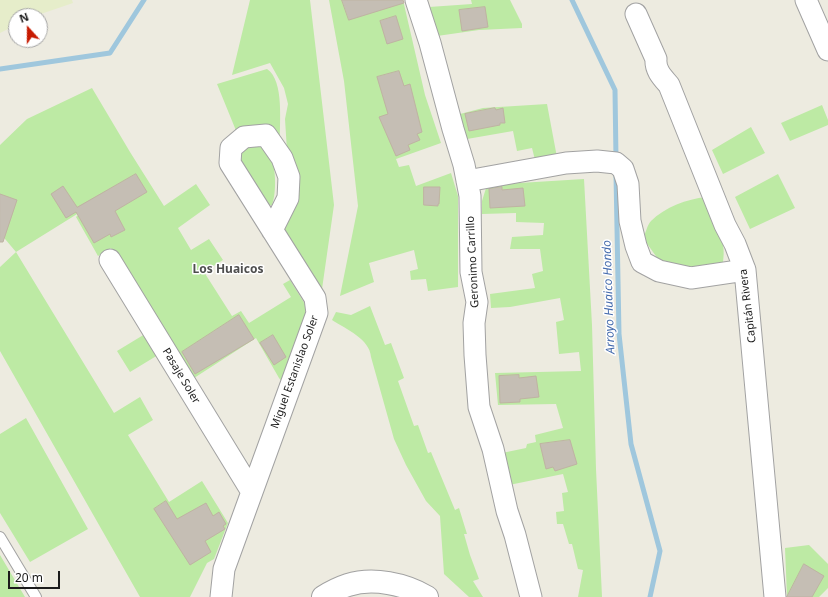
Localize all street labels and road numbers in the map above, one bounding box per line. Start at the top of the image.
street label: Geronimo Carrillo [464,216,482,308]
street label: Capitán Rivera [737,268,759,344]
street label: Miguel Estanislao Soler [268,314,322,430]
street label: Pasaje Soler [159,346,203,406]

